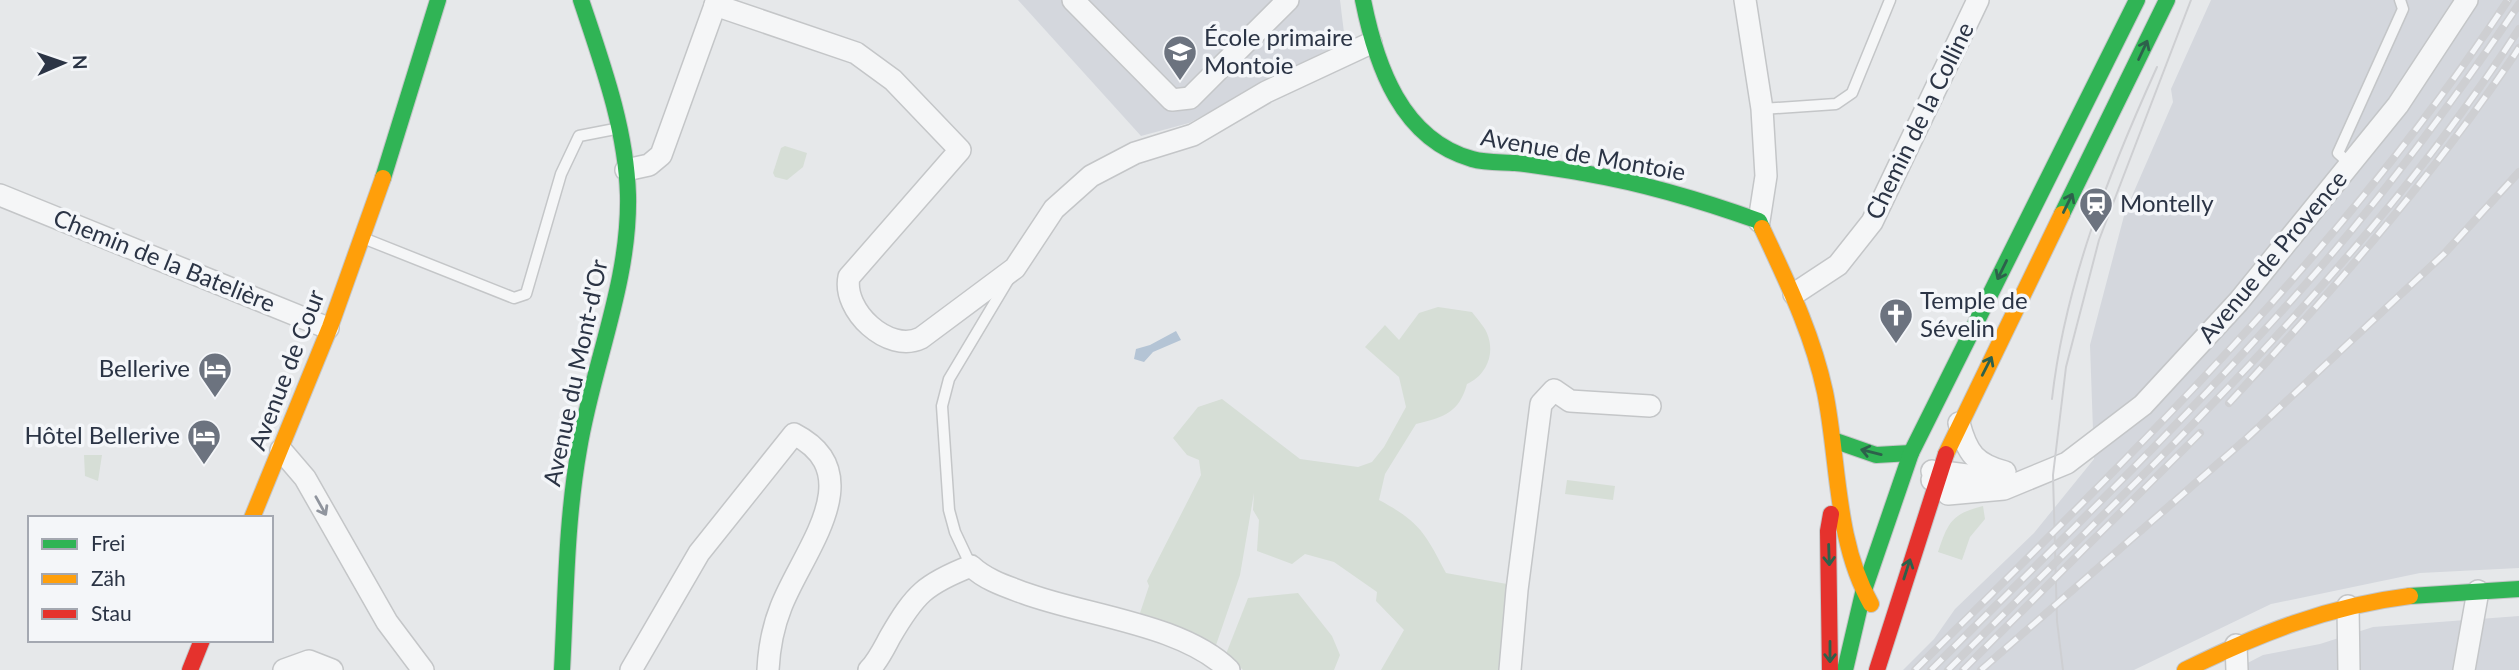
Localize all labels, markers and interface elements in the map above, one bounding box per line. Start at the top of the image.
street label: Chemin de la Colline [1858,17,1979,224]
place label: École primaire Montoie [1204,22,1353,79]
north arrow [28,28,98,98]
school or university icon: École primaire Montoie [1161,33,1199,82]
one-way arrow [2137,40,2151,61]
text: N [69,55,92,70]
street label: Avenue de Montoie [1479,121,1688,186]
street label: Avenue de Provence [2191,164,2352,348]
station icon: Montelly [2077,185,2115,234]
place label: Montelly [2120,188,2214,217]
one-way arrow [2062,193,2076,214]
street label: Chemin de la Batelière [50,202,280,317]
street label: Avenue du Mont-d'Or [536,257,613,489]
one-way arrow [1995,259,2009,280]
street label: Avenue de Cour [242,285,330,454]
place label: Temple de Sévelin [1920,285,2028,342]
church icon: Temple de Sévelin [1877,296,1915,345]
hotel icon: Bellerive [196,350,234,399]
place label: Bellerive [99,353,190,382]
one-way arrow [1981,356,1995,377]
hotel icon: Hôtel Bellerive [185,417,223,466]
place label: Hôtel Bellerive [24,420,180,449]
one-way arrow [1861,444,1883,457]
one-way arrow [314,495,328,515]
legend [28,516,273,642]
text: Frei [91,530,125,555]
one-way arrow [1822,543,1835,566]
one-way arrow [1901,558,1914,580]
text: Zäh [91,565,126,590]
text: Stau [91,600,132,625]
one-way arrow [1823,640,1837,663]

